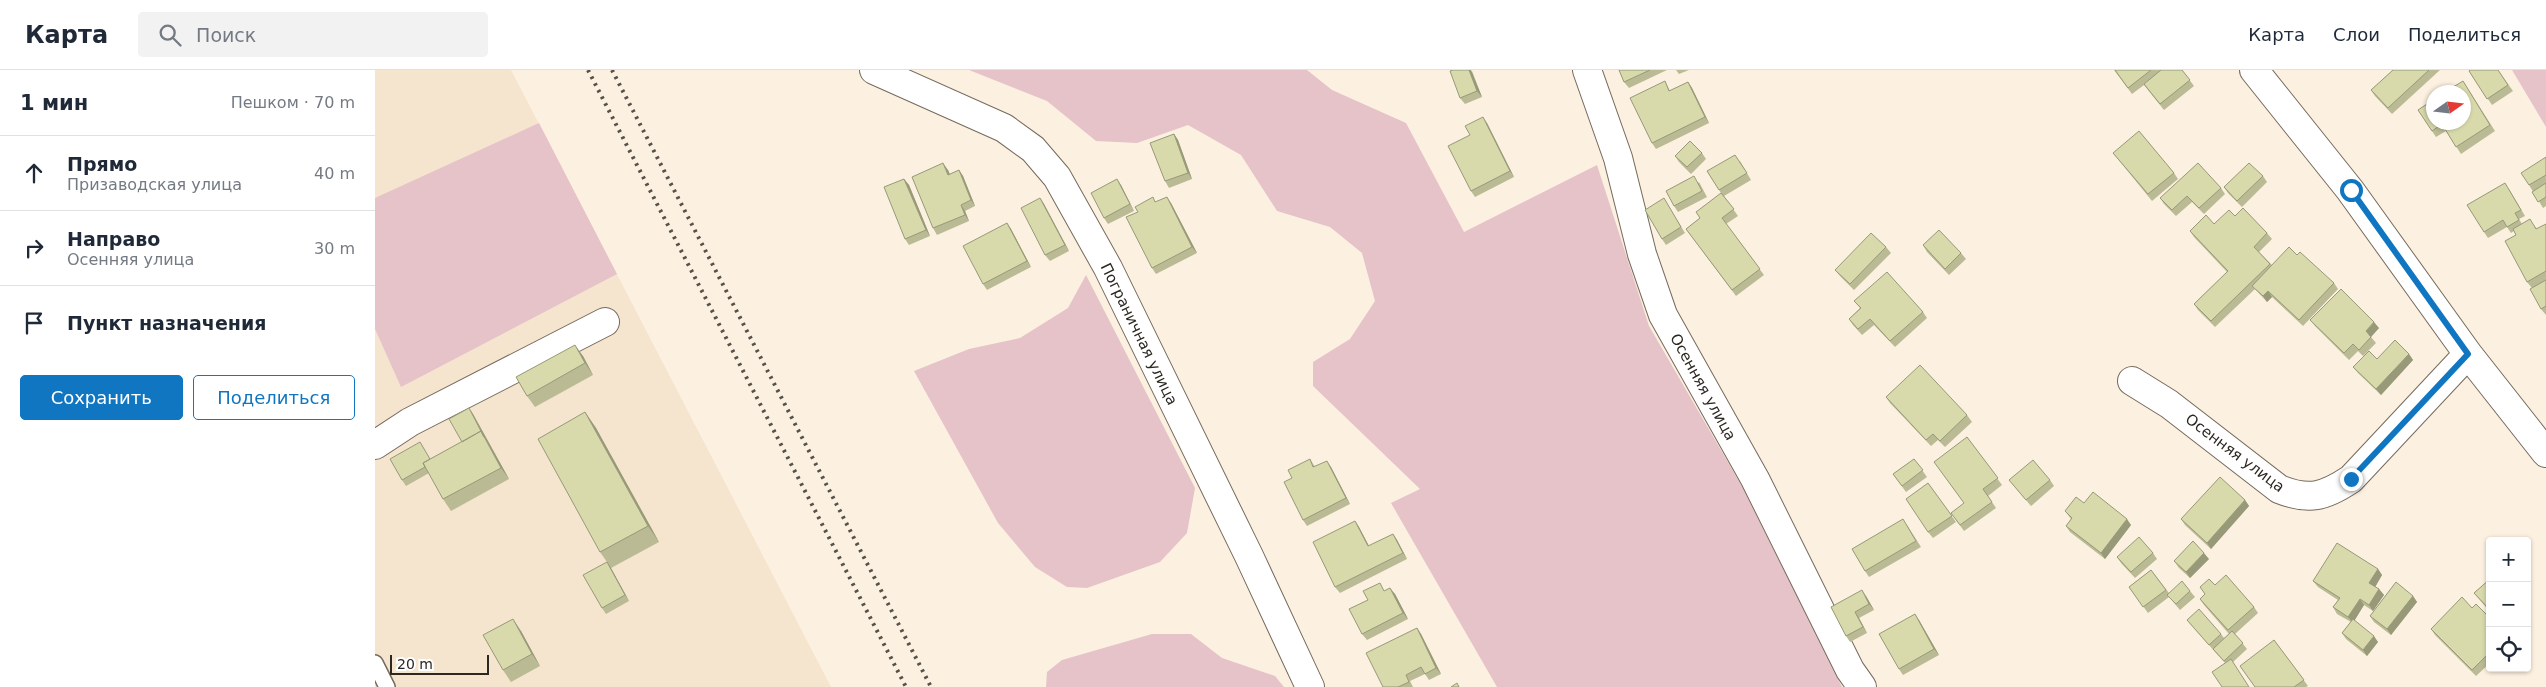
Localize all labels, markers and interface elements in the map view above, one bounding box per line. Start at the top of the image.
search box [138,12,488,57]
text: Карта [25,21,108,49]
icon: search [156,21,184,49]
text: Поиск [196,24,256,46]
text: Карта [2248,24,2305,45]
text: Слои [2333,24,2380,45]
text: Поделиться [2408,24,2521,45]
north arrow [2426,85,2471,130]
text: 1 мин [20,91,88,115]
text: Пешком · 70 m [231,93,355,112]
text: Прямо [67,153,137,175]
icon: ahead [20,159,48,187]
text: 40 m [314,164,355,183]
text: Призаводская улица [67,175,242,194]
route start [2340,179,2363,202]
text: Направо [67,228,160,250]
icon: right [20,234,48,262]
text: 30 m [314,239,355,258]
text: Осенняя улица [67,250,194,269]
street label: Пограничная улица [1097,260,1181,408]
icon: arrive [20,309,48,337]
text: Пункт назначения [67,312,266,334]
street label: Осенняя улица [1666,330,1740,444]
button: Сохранить [20,375,183,420]
button: Поделиться [193,375,355,420]
street label: Осенняя улица [2182,410,2288,496]
route end [2340,468,2363,491]
map controls [2486,537,2531,672]
button: + [2486,537,2531,582]
button: − [2486,582,2531,627]
button: locate [2486,627,2531,672]
scale bar [390,652,489,675]
text: 20 m [397,656,433,672]

